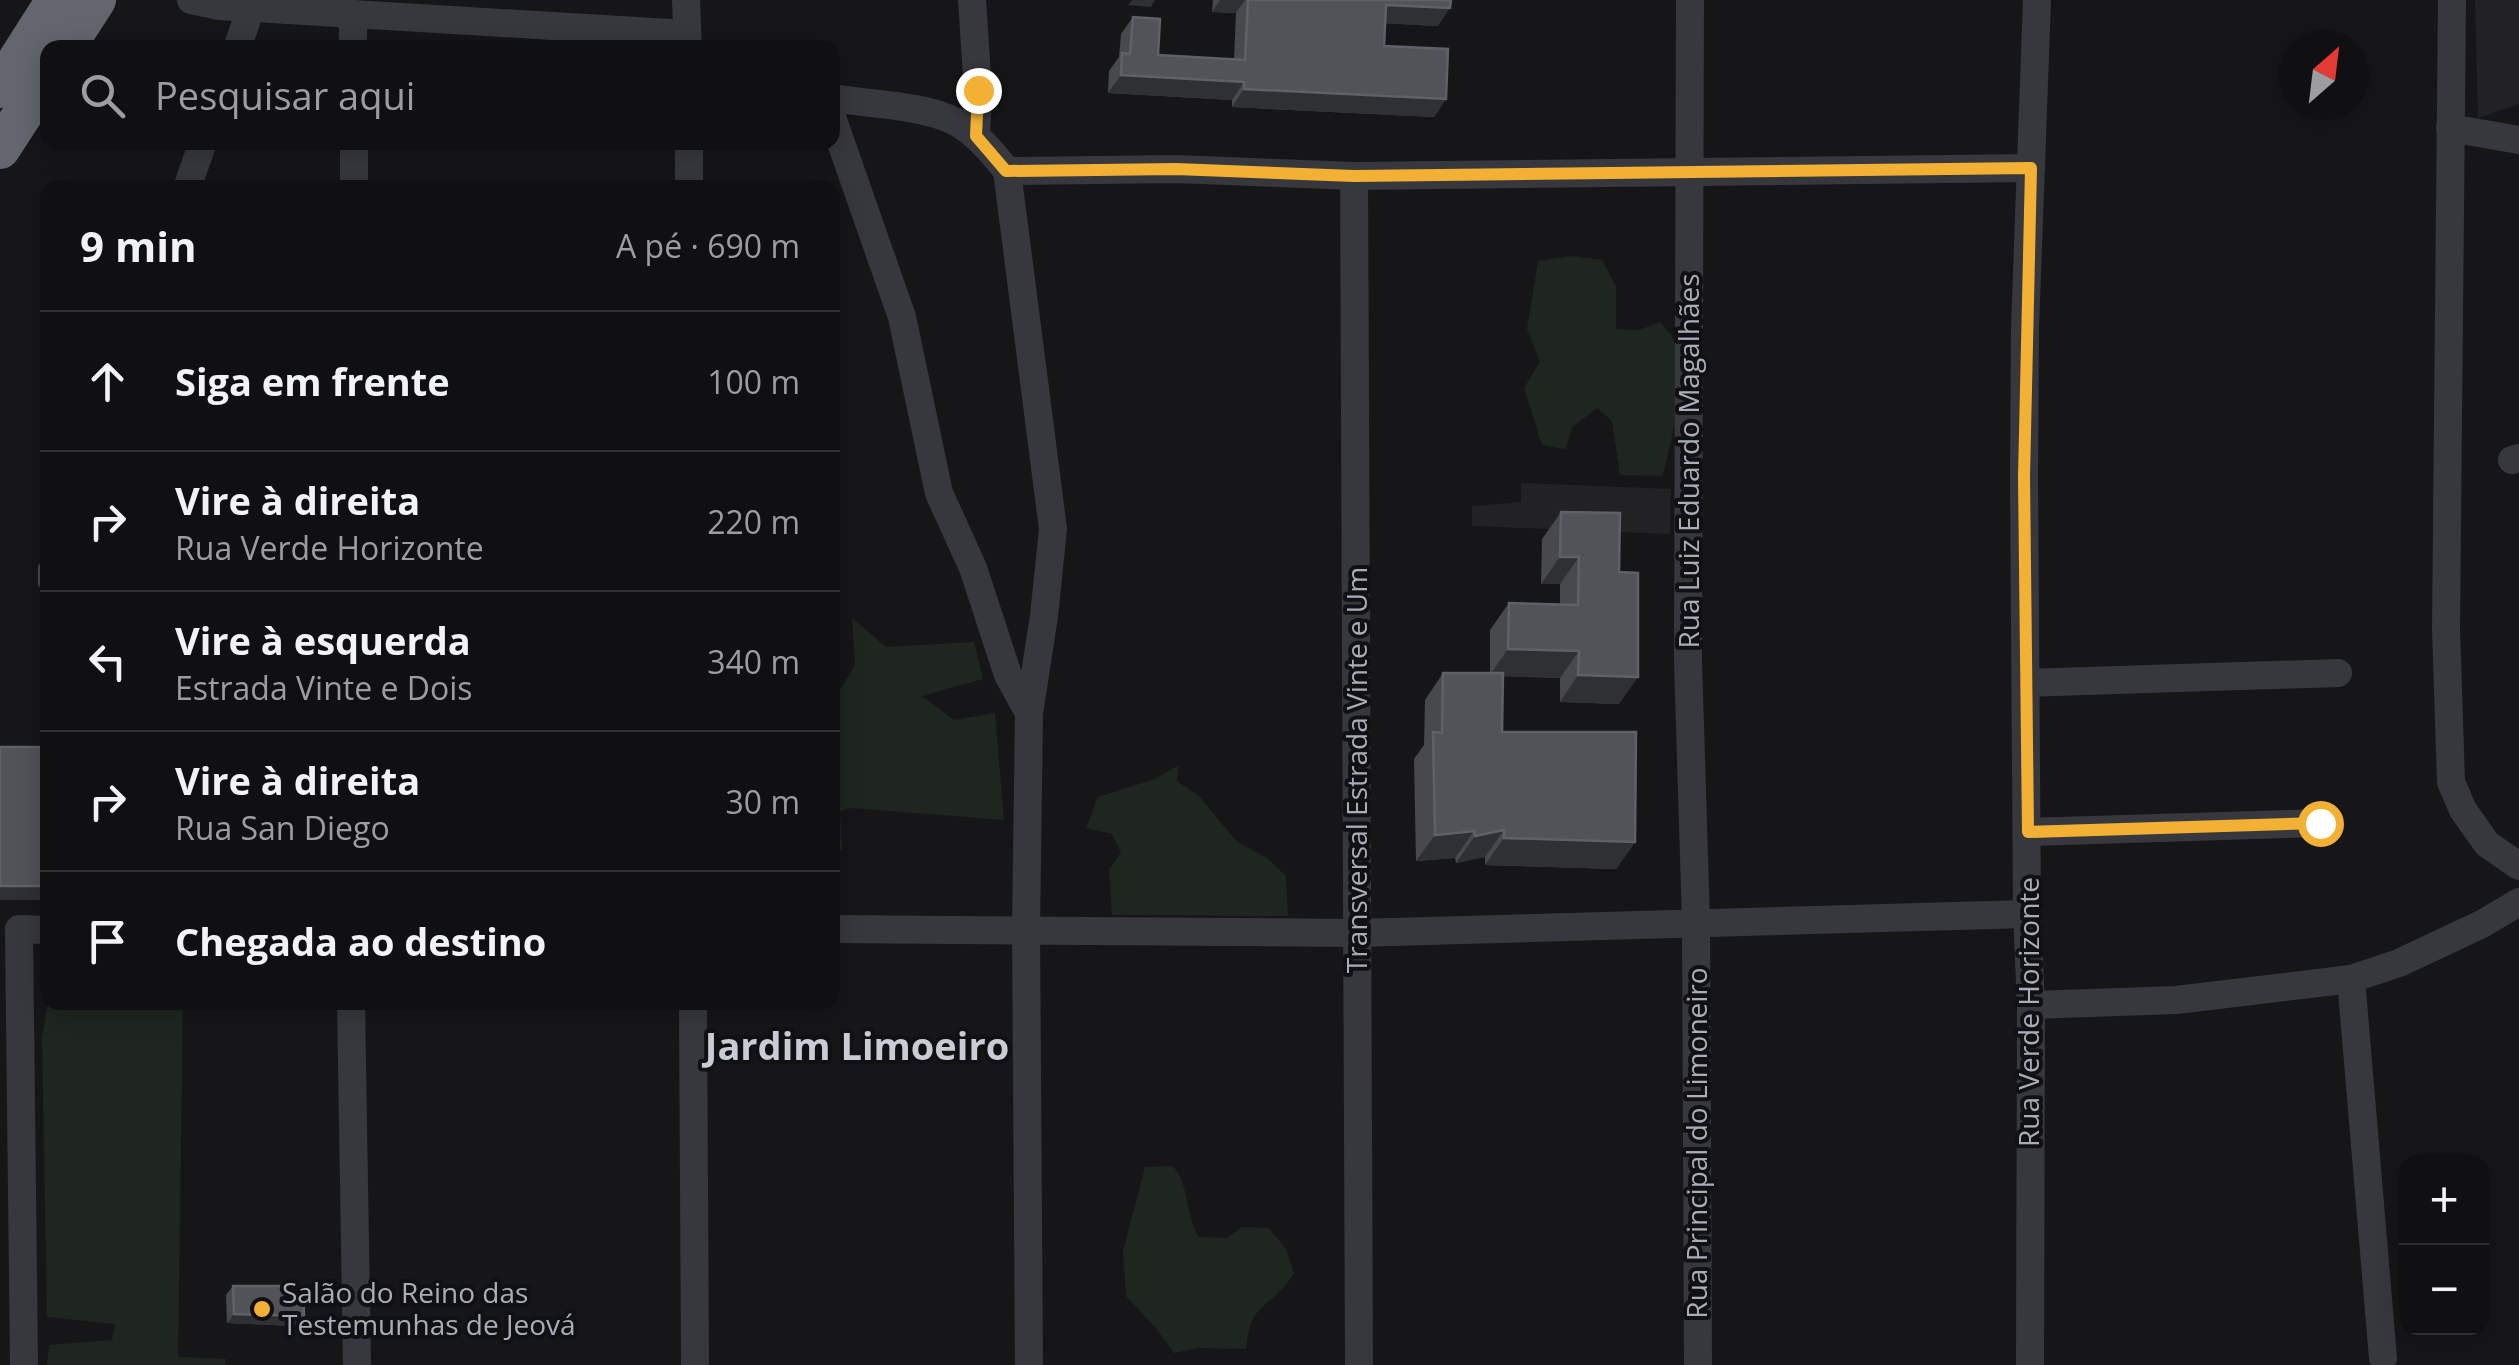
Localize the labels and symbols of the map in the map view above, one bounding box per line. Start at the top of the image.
north arrow [2279,30,2369,120]
route end [956,68,1002,114]
street label: Rua Luiz Eduardo Magalhães [1669,273,1707,649]
street label: Transversal Estrada Vinte e Um [1337,567,1375,973]
route start [2298,801,2344,847]
street label: Rua Verde Horizonte [2009,877,2047,1147]
street label: Rua Principal do Limoneiro [1677,967,1715,1319]
district label: Jardim Limoeiro [702,1019,1009,1071]
place label: Salão do Reino das Testemunhas de Jeová [282,1273,576,1343]
marker: Salão do Reino das Testemunhas de Jeová [251,1298,273,1320]

